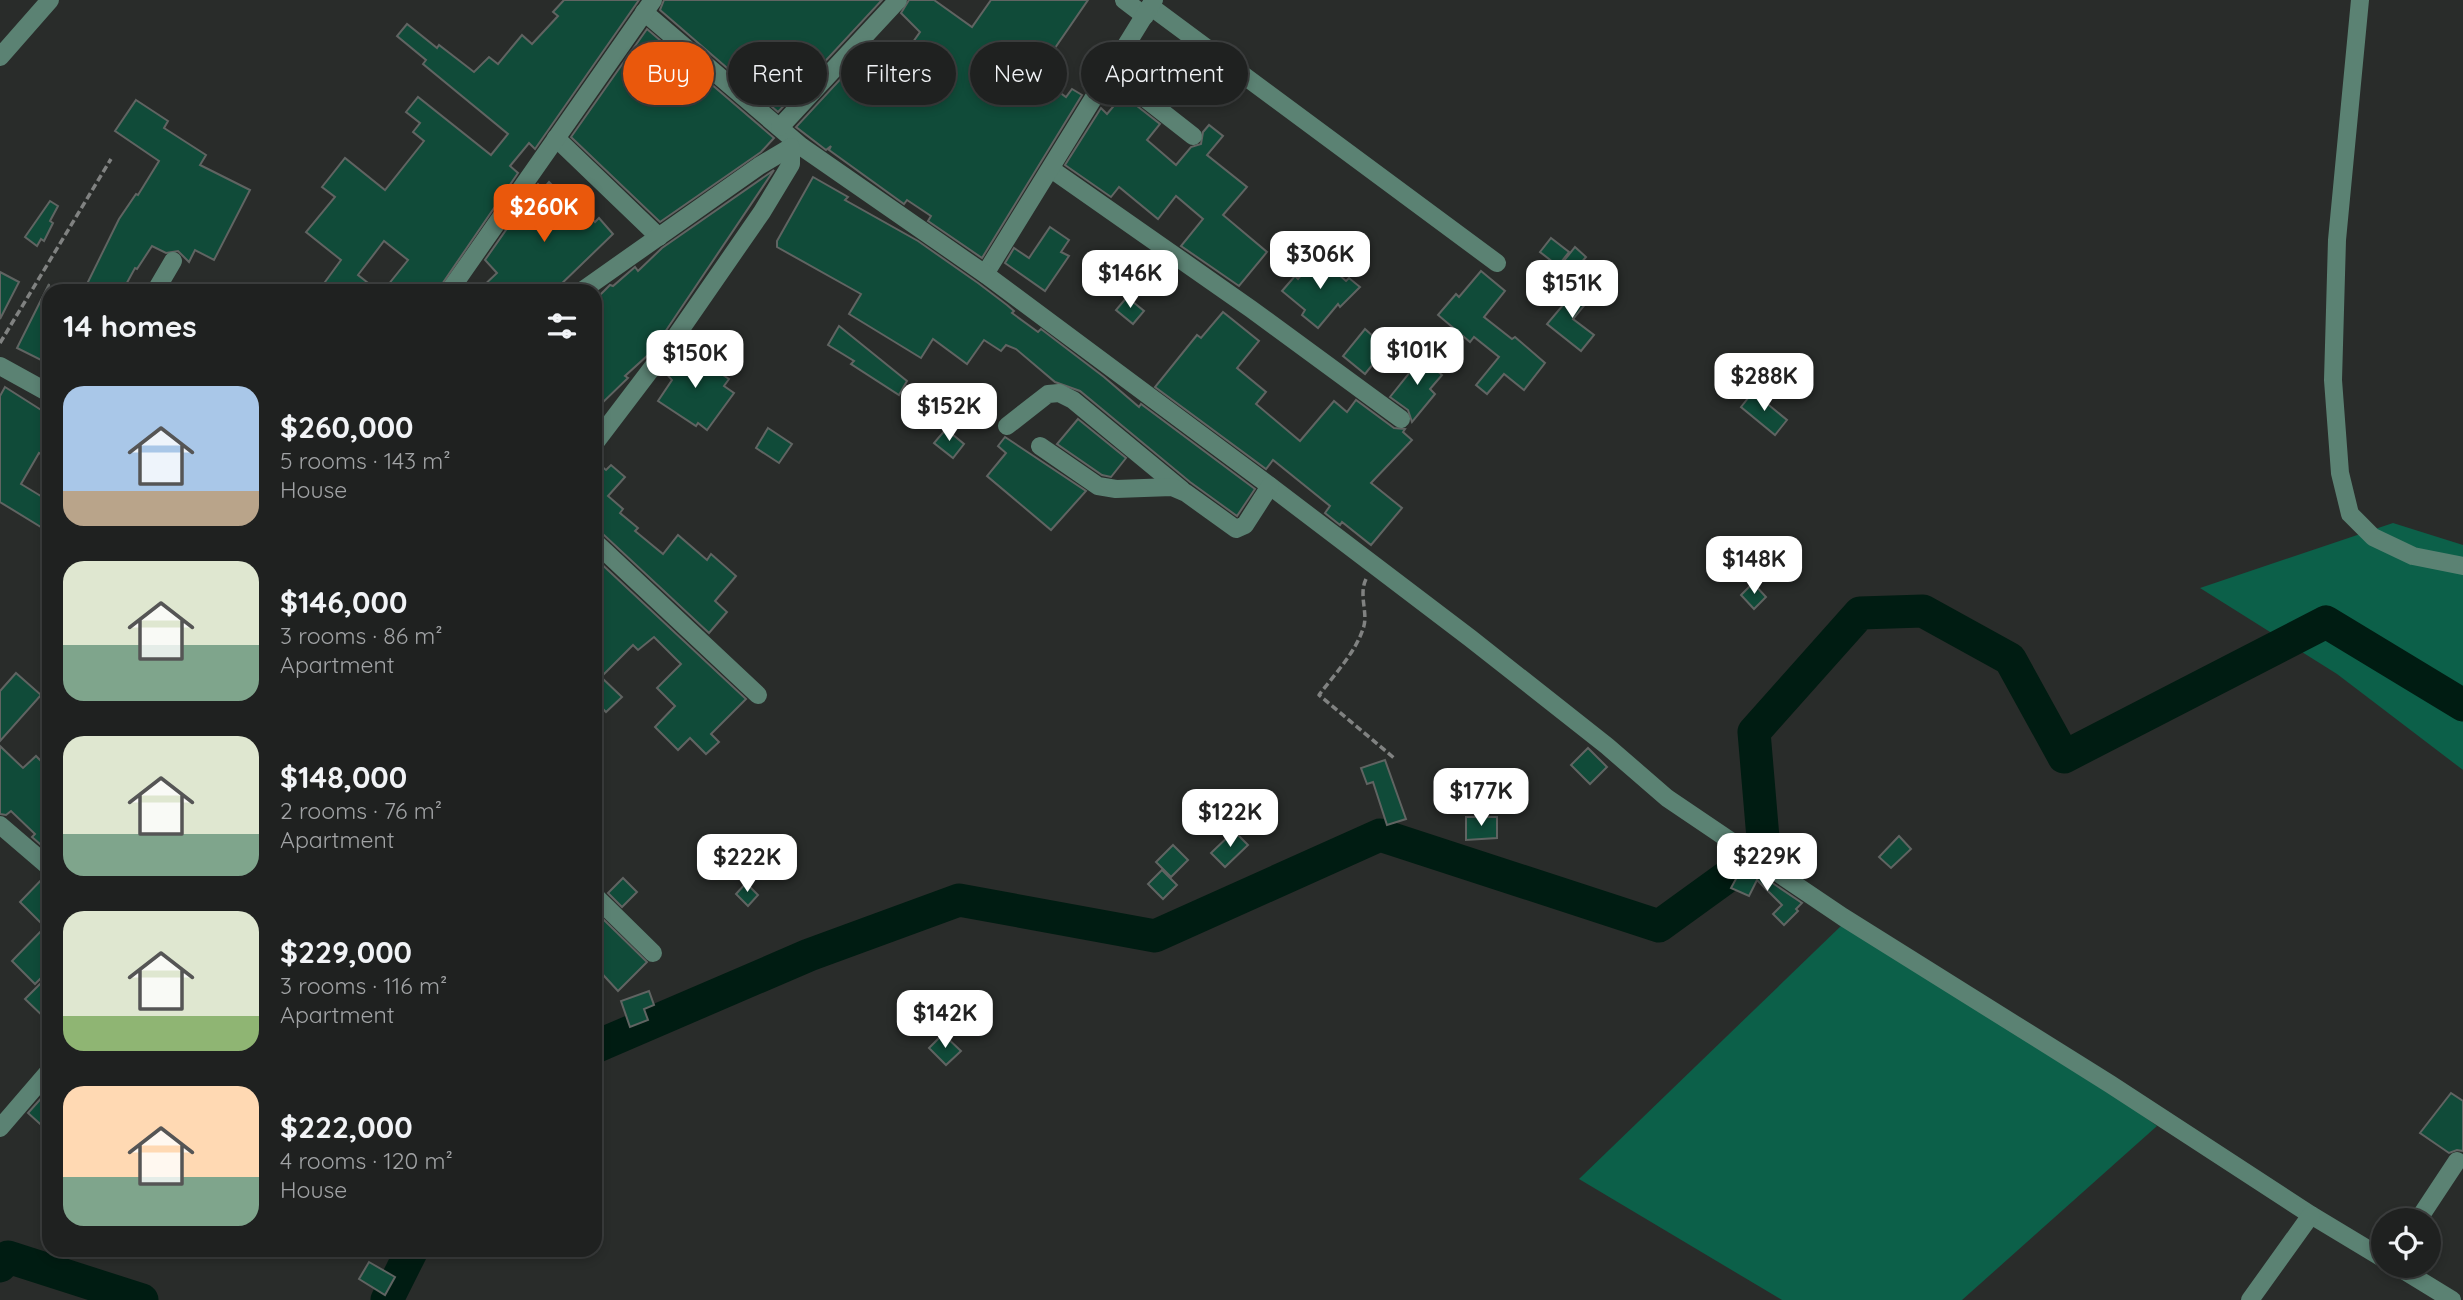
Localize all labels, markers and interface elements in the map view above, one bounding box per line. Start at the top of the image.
chip: Buy [623,42,714,105]
chip: Rent [728,42,827,105]
chip: Filters [841,42,956,105]
chip: New [970,42,1067,105]
chip: Apartment [1081,42,1248,105]
pin: $260K [495,184,593,244]
text: $260K [510,192,578,221]
pin: $306K [1271,232,1369,291]
text: $306K [1286,239,1354,268]
pin: $146K [1081,250,1179,310]
text: $146K [1098,258,1162,287]
pin: $151K [1523,260,1621,320]
text: $151K [1542,268,1602,297]
text: 14 homes [63,307,197,345]
icon: filters [543,307,581,345]
pin: $101K [1368,328,1466,387]
pin: $150K [646,330,744,390]
text: $101K [1387,335,1447,364]
text: $150K [662,338,728,367]
pin: $288K [1715,354,1813,413]
text: $288K [1730,361,1798,390]
pin: $152K [900,384,998,443]
text: $152K [917,391,981,420]
text: $260,000 [280,408,414,446]
icon: home [119,414,203,498]
text: 5 rooms · 143 m² [280,446,451,475]
text: House [280,475,347,504]
pin: $148K [1705,536,1803,596]
text: $148K [1722,544,1786,573]
text: $146,000 [280,583,407,621]
icon: home [119,589,203,673]
text: 3 rooms · 86 m² [280,621,443,650]
text: Apartment [280,650,394,679]
text: $148,000 [280,758,407,796]
icon: home [119,764,203,848]
pin: $177K [1432,768,1530,828]
text: $177K [1450,776,1513,805]
pin: $122K [1181,790,1279,849]
text: 2 rooms · 76 m² [280,796,442,825]
text: $122K [1198,797,1262,826]
text: Apartment [280,825,394,854]
pin: $222K [698,834,796,894]
pin: $229K [1718,834,1816,893]
text: $229K [1733,841,1801,870]
text: $222K [713,842,781,871]
text: $229,000 [280,933,412,971]
icon: home [119,939,203,1023]
text: 3 rooms · 116 m² [280,971,447,1000]
pin: $142K [896,990,994,1050]
text: $142K [913,998,977,1027]
text: Apartment [280,1000,394,1029]
text: $222,000 [280,1108,413,1146]
icon: home [119,1114,203,1198]
text: 4 rooms · 120 m² [280,1146,453,1175]
text: House [280,1175,347,1204]
map controls [2371,1208,2441,1278]
button: locate [2371,1208,2441,1278]

